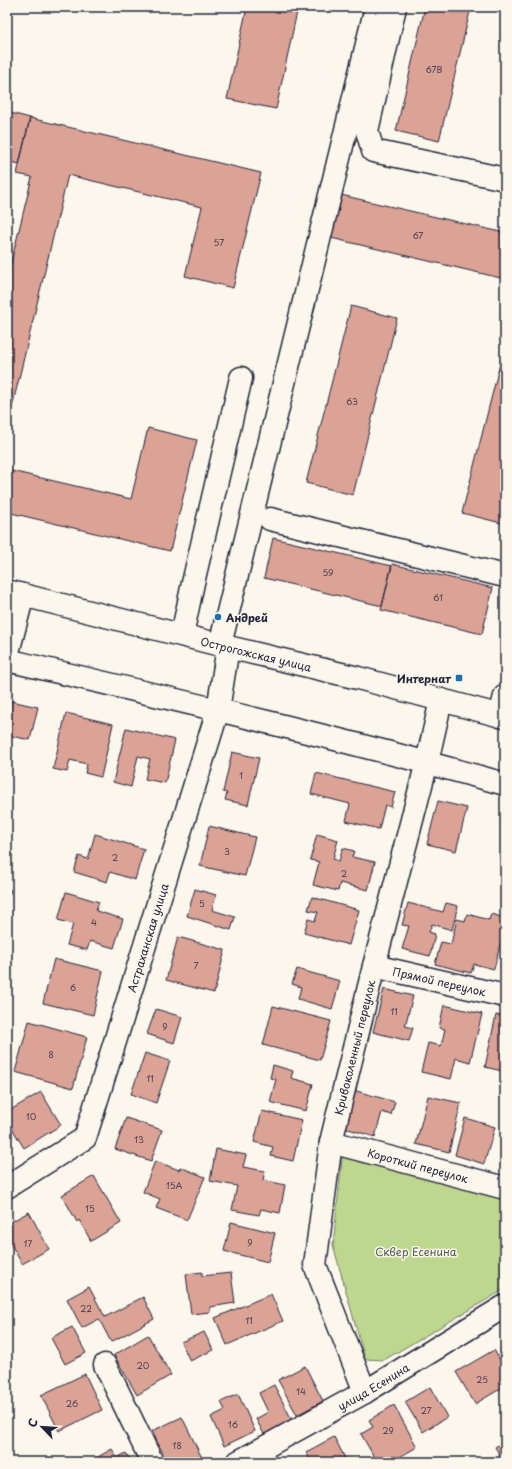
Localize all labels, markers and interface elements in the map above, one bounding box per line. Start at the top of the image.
house number: 67В [426,62,443,76]
house number: 67 [412,228,424,242]
house number: 57 [214,235,224,249]
house number: 63 [346,394,358,408]
house number: 59 [322,565,334,579]
house number: 61 [433,590,443,604]
place label: Андрей [225,609,268,626]
marker: Андрей [213,612,223,622]
street label: Острогожская улица [199,632,314,675]
place label: Интернат [397,670,451,687]
marker: Интернат [454,673,464,683]
house number: 1 [239,768,243,782]
house number: 3 [224,844,230,858]
house number: 2 [112,850,118,864]
house number: 2 [341,866,347,880]
street label: Астраханская улица [122,881,172,994]
house number: 5 [199,896,205,910]
house number: 4 [91,915,97,929]
house number: 7 [193,958,199,972]
street label: Прямой переулок [391,962,488,1000]
street label: Кривоколенный переулок [329,978,379,1116]
house number: 6 [70,980,76,994]
house number: 11 [390,1004,398,1018]
house number: 9 [162,1019,168,1033]
house number: 8 [48,1047,54,1061]
house number: 11 [146,1071,154,1085]
house number: 10 [26,1109,37,1123]
house number: 13 [134,1132,144,1146]
street label: Короткий переулок [366,1144,471,1187]
house number: 15А [166,1178,182,1192]
house number: 15 [85,1201,95,1215]
house number: 9 [247,1235,253,1249]
house number: 17 [24,1236,33,1250]
park label: Сквер Есенина [375,1243,457,1260]
house number: 22 [80,1301,92,1315]
house number: 11 [245,1313,253,1327]
house number: 20 [137,1358,150,1372]
street label: улица Есенина [334,1358,412,1414]
house number: 25 [476,1372,488,1386]
house number: 14 [296,1384,306,1398]
house number: 26 [66,1396,78,1410]
house number: 27 [420,1403,432,1417]
north arrow [22,1407,62,1447]
text: С [23,1415,42,1430]
house number: 16 [228,1417,238,1431]
house number: 29 [382,1423,394,1437]
house number: 18 [172,1438,182,1452]

